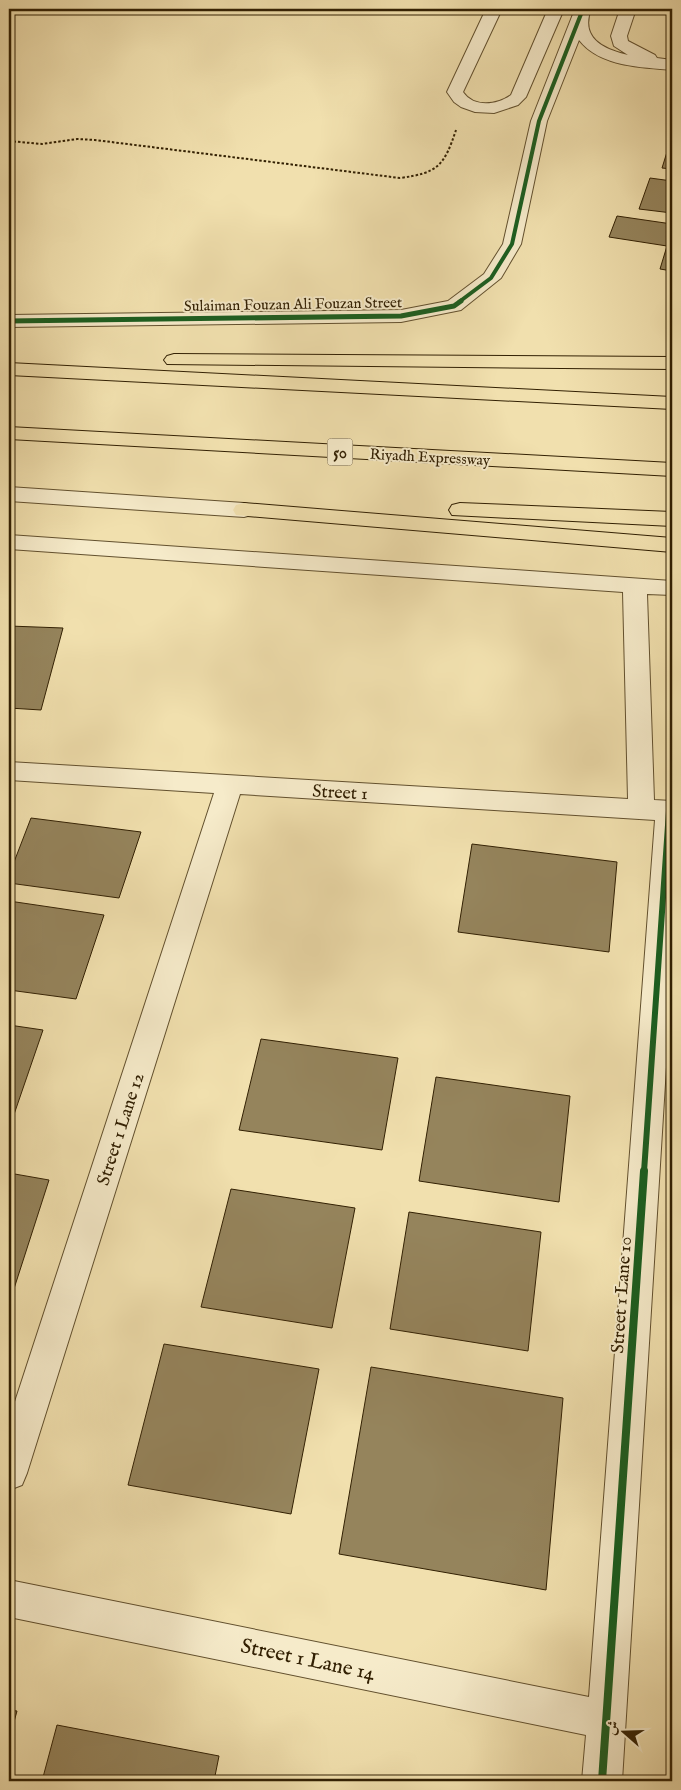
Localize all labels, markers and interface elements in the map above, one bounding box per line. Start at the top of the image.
street label: Sulaiman Fouzan Ali Fouzan Street [184,293,402,316]
road number: 50 [328,438,352,466]
street label: Riyadh Expressway [369,445,491,470]
street label: Street 1 [312,781,368,806]
street label: Street 1 Lane 12 [92,1070,150,1189]
street label: Street 1 Lane 10 [607,1236,638,1354]
street label: Street 1 Lane 14 [238,1633,378,1688]
north arrow [598,1708,648,1758]
text: ش [602,1718,624,1738]

